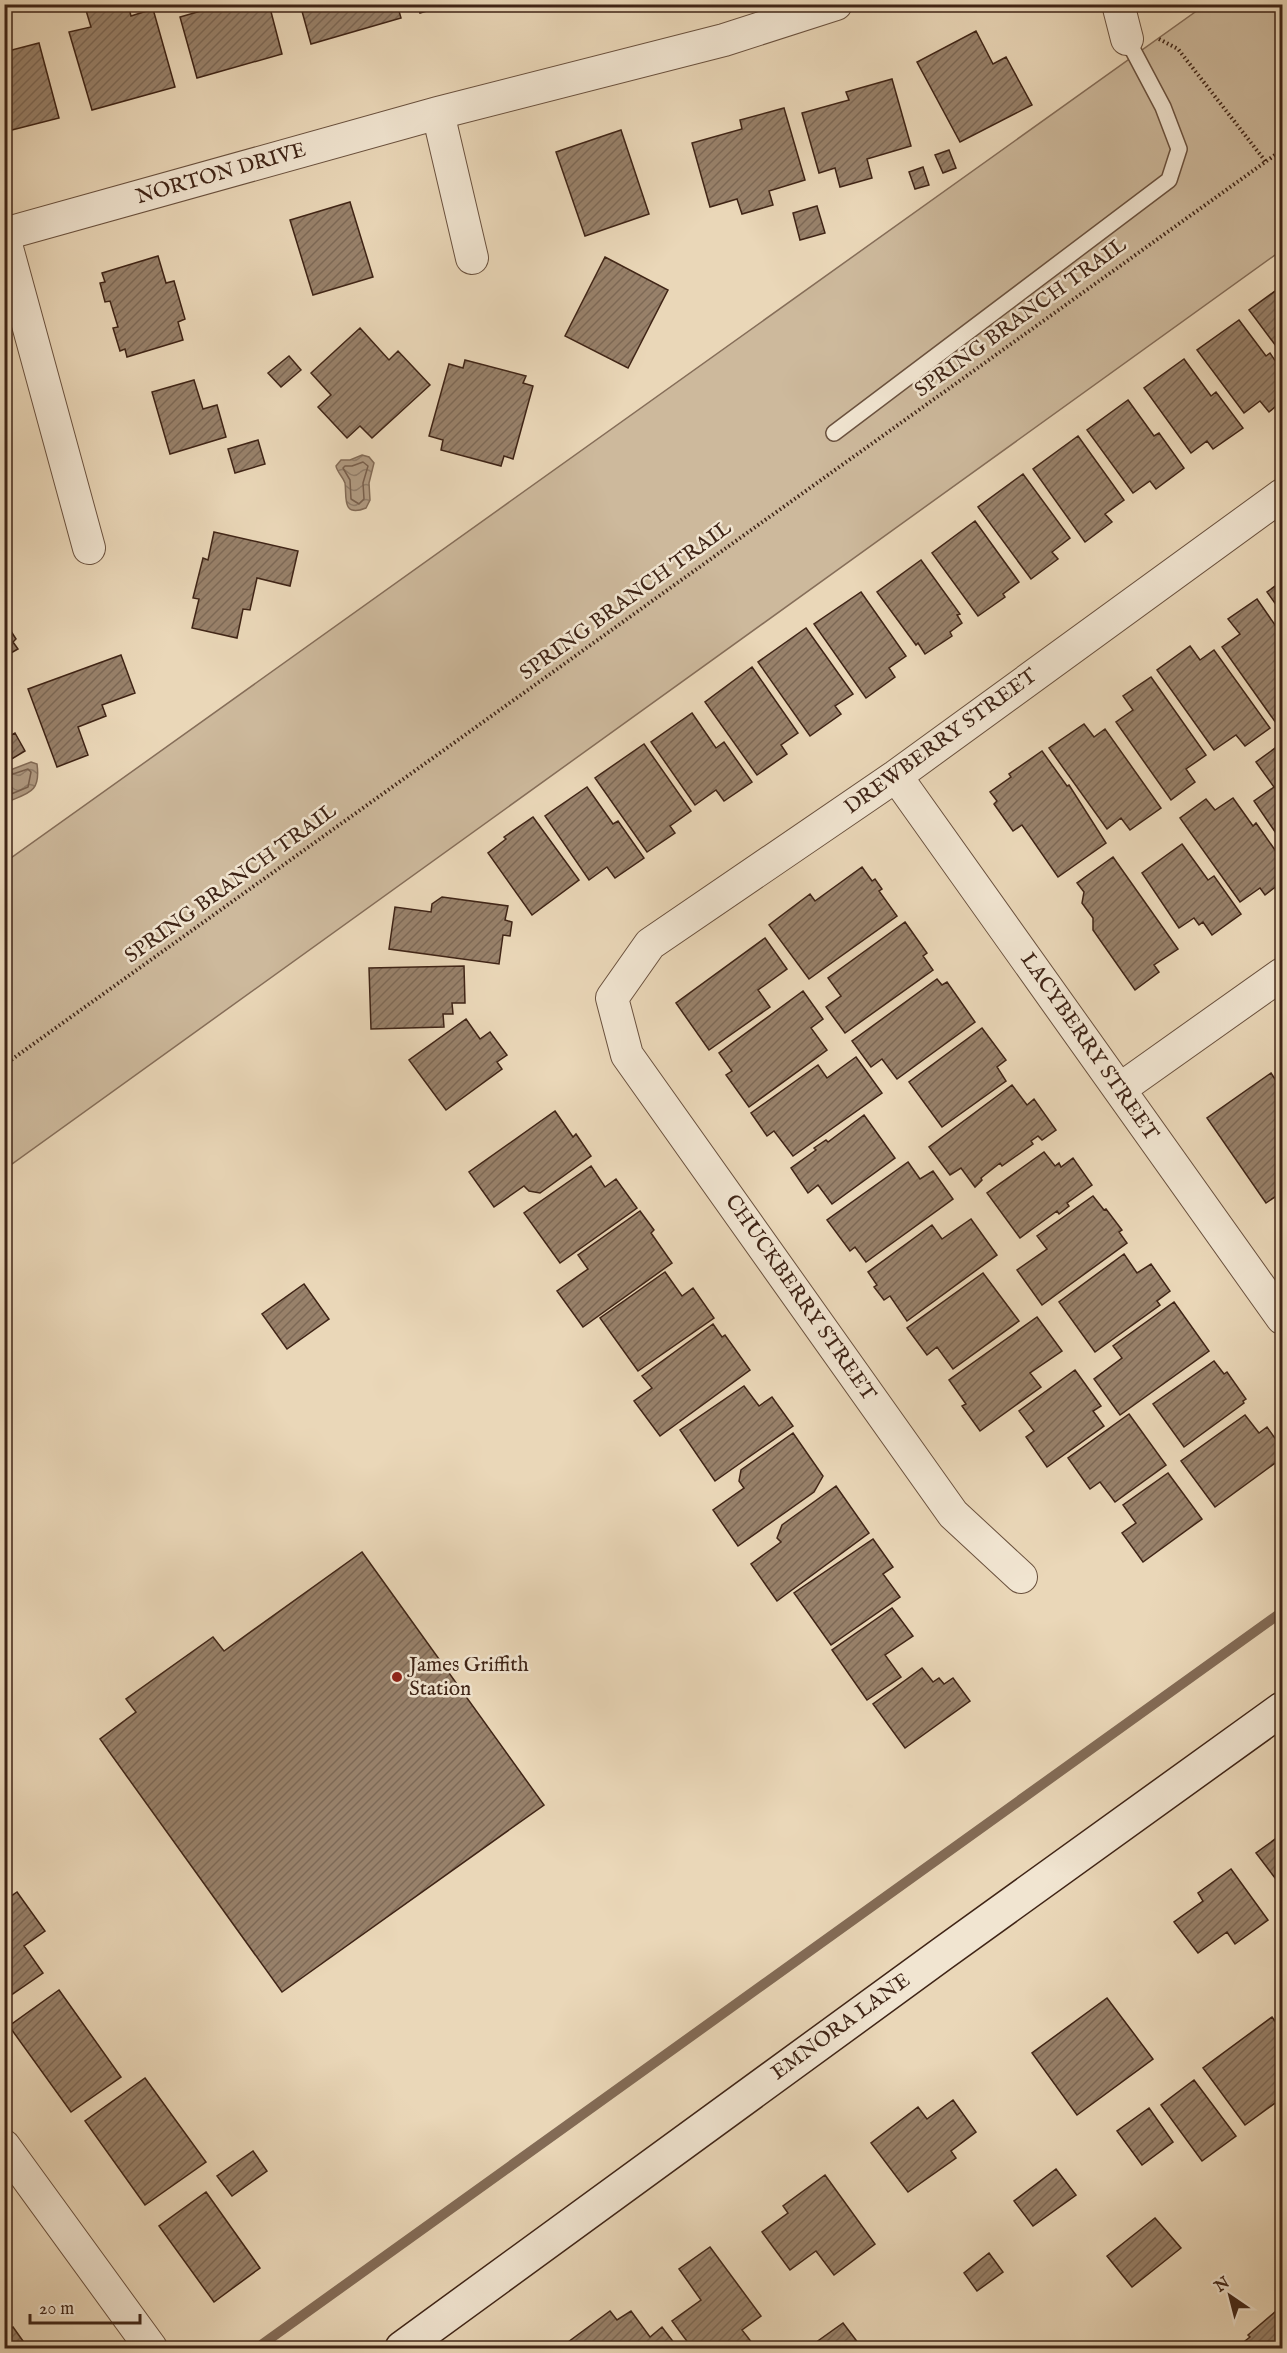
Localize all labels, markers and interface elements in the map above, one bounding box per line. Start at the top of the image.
street label: NORTON DRIVE [133,137,309,211]
street label: SPRING BRANCH TRAIL [910,232,1132,404]
street label: SPRING BRANCH TRAIL [515,515,737,687]
street label: DREWBERRY STREET [839,662,1043,821]
street label: SPRING BRANCH TRAIL [120,798,342,970]
street label: LACYBERRY STREET [1014,948,1165,1147]
street label: CHUCKBERRY STREET [718,1189,882,1407]
place label: James Griffith Station [407,1652,529,1703]
marker: James Griffith Station [390,1670,404,1684]
street label: EMNORA LANE [766,1967,916,2087]
north arrow [1200,2266,1260,2326]
text: N [1210,2273,1234,2298]
scale bar [30,2287,140,2325]
text: 20 m [39,2298,74,2321]

